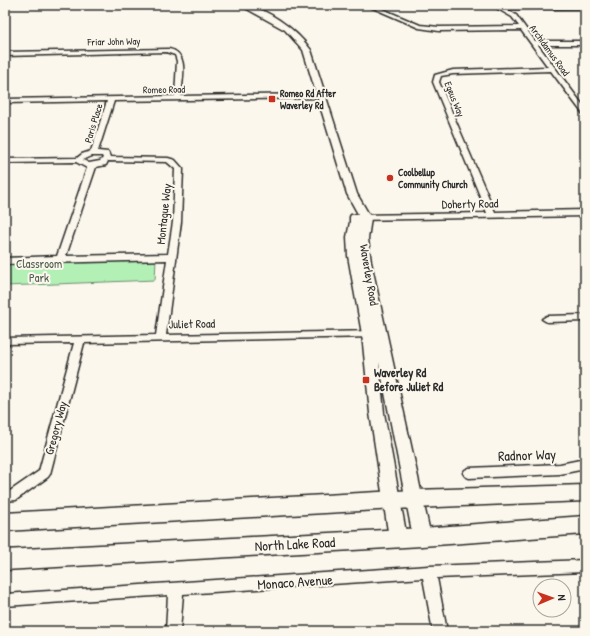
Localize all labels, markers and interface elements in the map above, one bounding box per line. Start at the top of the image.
street label: Archidamus Road [527,22,573,79]
street label: Friar John Way [86,35,141,48]
street label: Egeus Way [442,79,468,119]
street label: Romeo Road [143,83,185,96]
place label: Romeo Rd After Waverley Rd [280,87,336,113]
marker: Romeo Rd After Waverley Rd [267,94,277,104]
street label: Paris Place [81,102,106,144]
place label: Coolbellup Community Church [398,166,468,192]
marker: Coolbellup Community Church [385,173,395,183]
street label: Montague Way [152,183,175,245]
street label: Doherty Road [442,195,499,212]
street label: Waverley Road [356,243,383,307]
park label: Classroom Park [16,255,62,286]
street label: Juliet Road [169,315,216,332]
place label: Waverley Rd Before Juliet Rd [374,364,443,395]
marker: Waverley Rd Before Juliet Rd [361,375,371,385]
street label: Gregory Way [40,399,71,457]
street label: Radnor Way [498,444,556,466]
street label: North Lake Road [254,532,336,555]
street label: Monaco Avenue [257,569,334,594]
north arrow [532,578,572,618]
text: N [555,594,569,601]

